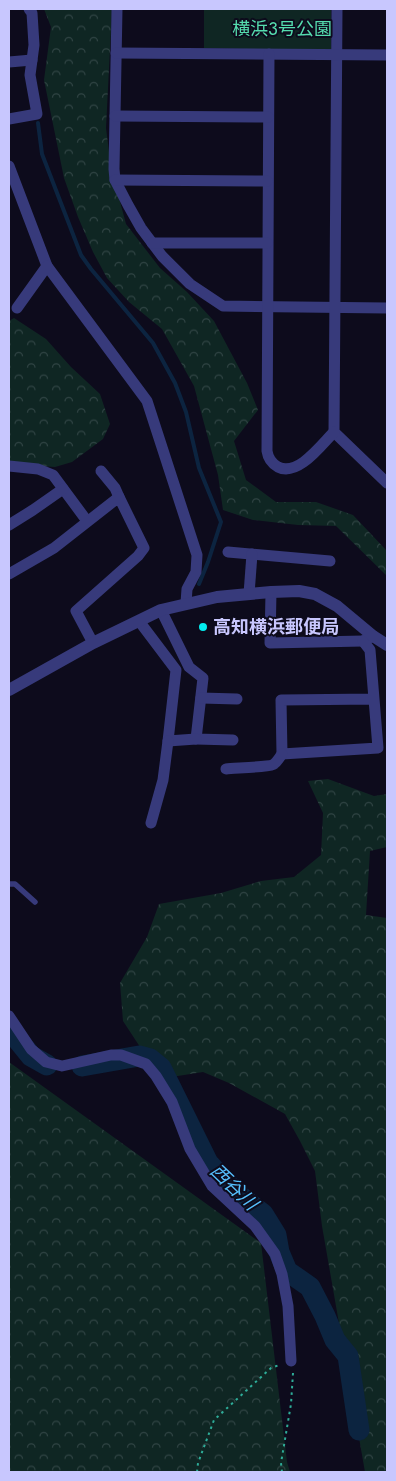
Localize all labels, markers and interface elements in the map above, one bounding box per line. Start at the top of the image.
park label: 横浜3号公園 [232,16,332,42]
place label: 高知横浜郵便局 [213,614,339,640]
marker: 高知横浜郵便局 [197,621,209,633]
water label: 西谷川 [204,1157,265,1218]

